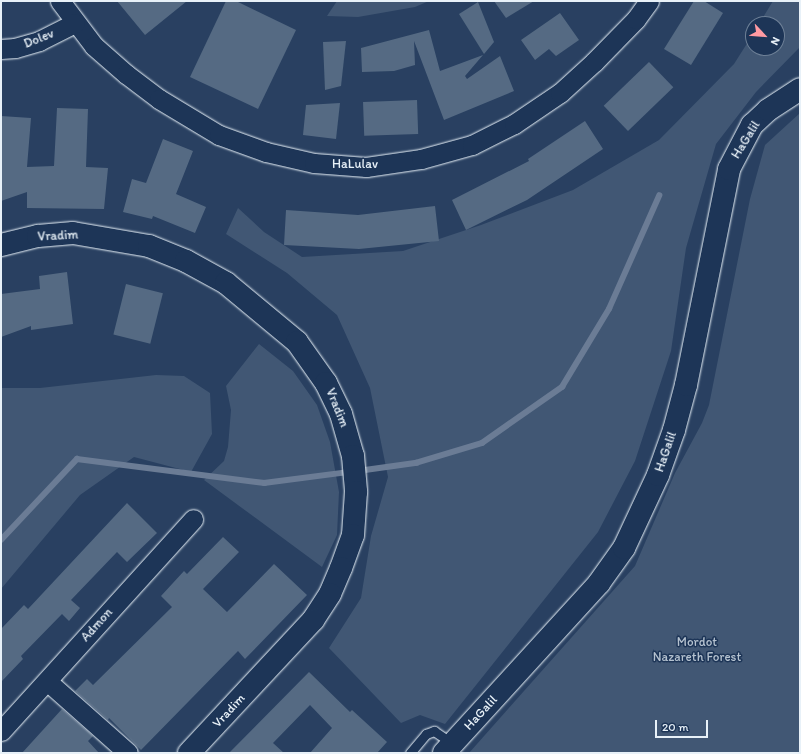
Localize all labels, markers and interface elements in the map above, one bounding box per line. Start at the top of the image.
north arrow [745,16,785,56]
street label: Dolev [22,26,56,52]
text: N [768,35,783,47]
street label: HaGalil [728,118,764,162]
street label: HaLulav [332,156,378,172]
street label: Vradim [37,227,79,245]
street label: Vradim [322,386,352,430]
street label: HaGalil [652,430,680,474]
street label: Admon [78,605,116,645]
park label: Mordot Nazareth Forest [653,635,741,666]
street label: Vradim [209,691,249,731]
street label: HaGalil [461,692,501,734]
scale bar [657,712,710,738]
text: 20 m [662,720,689,734]

